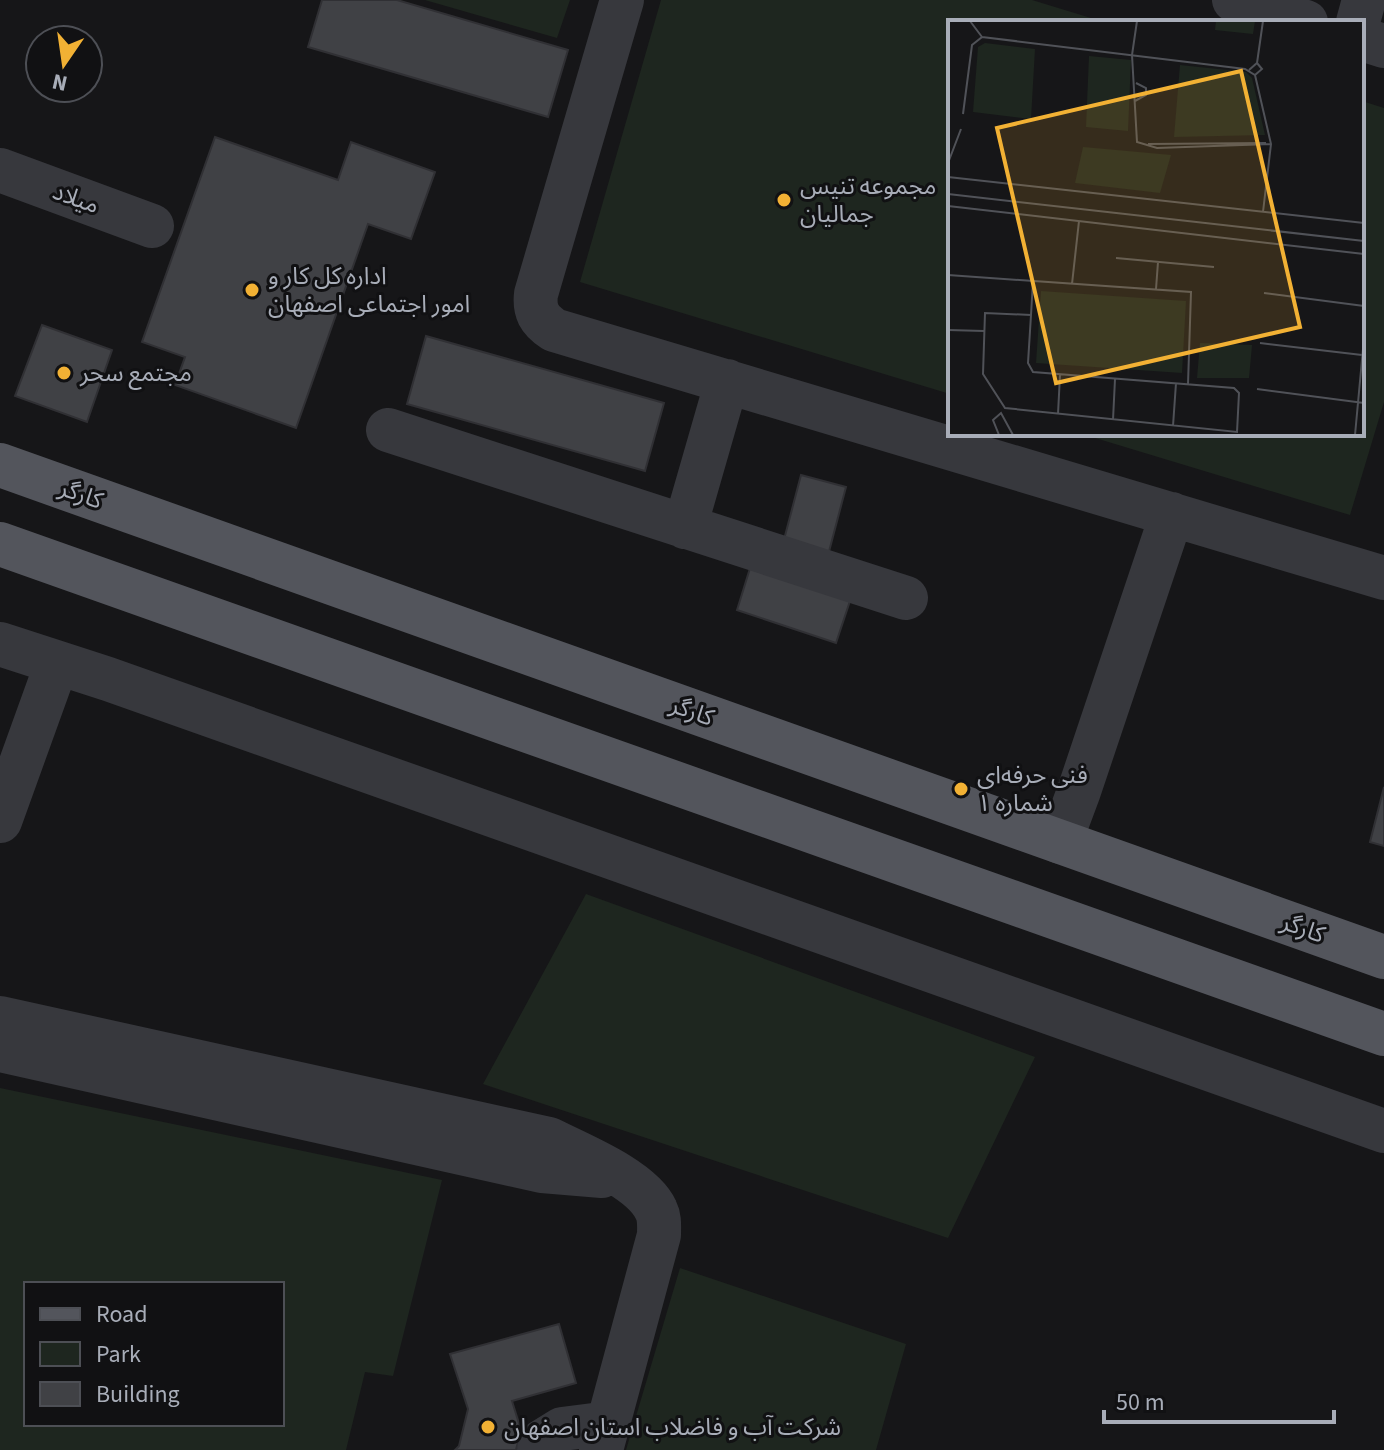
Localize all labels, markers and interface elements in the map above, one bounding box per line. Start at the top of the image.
inset map [948,20,1364,436]
north arrow [24,24,104,104]
text: N [49,65,70,100]
place label: مجموعه تنیس جمالیان [800,169,936,232]
street label: میلاد [48,174,104,223]
marker: مجموعه تنیس جمالیان [775,191,793,209]
place label: اداره کل کار و امور اجتماعی اصفهان [268,259,470,322]
marker: اداره کل کار و امور اجتماعی اصفهان [243,281,261,299]
place label: مجتمع سحر [79,356,192,391]
marker: مجتمع سحر [55,364,73,382]
street label: کارگر [53,470,109,519]
street label: کارگر [664,687,720,736]
place label: فنی حرفه‌ای شماره ۱ [977,758,1088,821]
marker: فنی حرفه‌ای شماره ۱ [952,780,970,798]
street label: کارگر [1275,904,1331,953]
legend [24,1282,284,1426]
text: Road [96,1297,148,1332]
text: Park [96,1337,141,1372]
scale bar [1104,1374,1334,1424]
text: Building [96,1377,180,1412]
text: 50 m [1116,1385,1165,1420]
place label: شرکت آب و فاضلاب استان اصفهان [504,1410,841,1445]
marker: شرکت آب و فاضلاب استان اصفهان [479,1418,497,1436]

